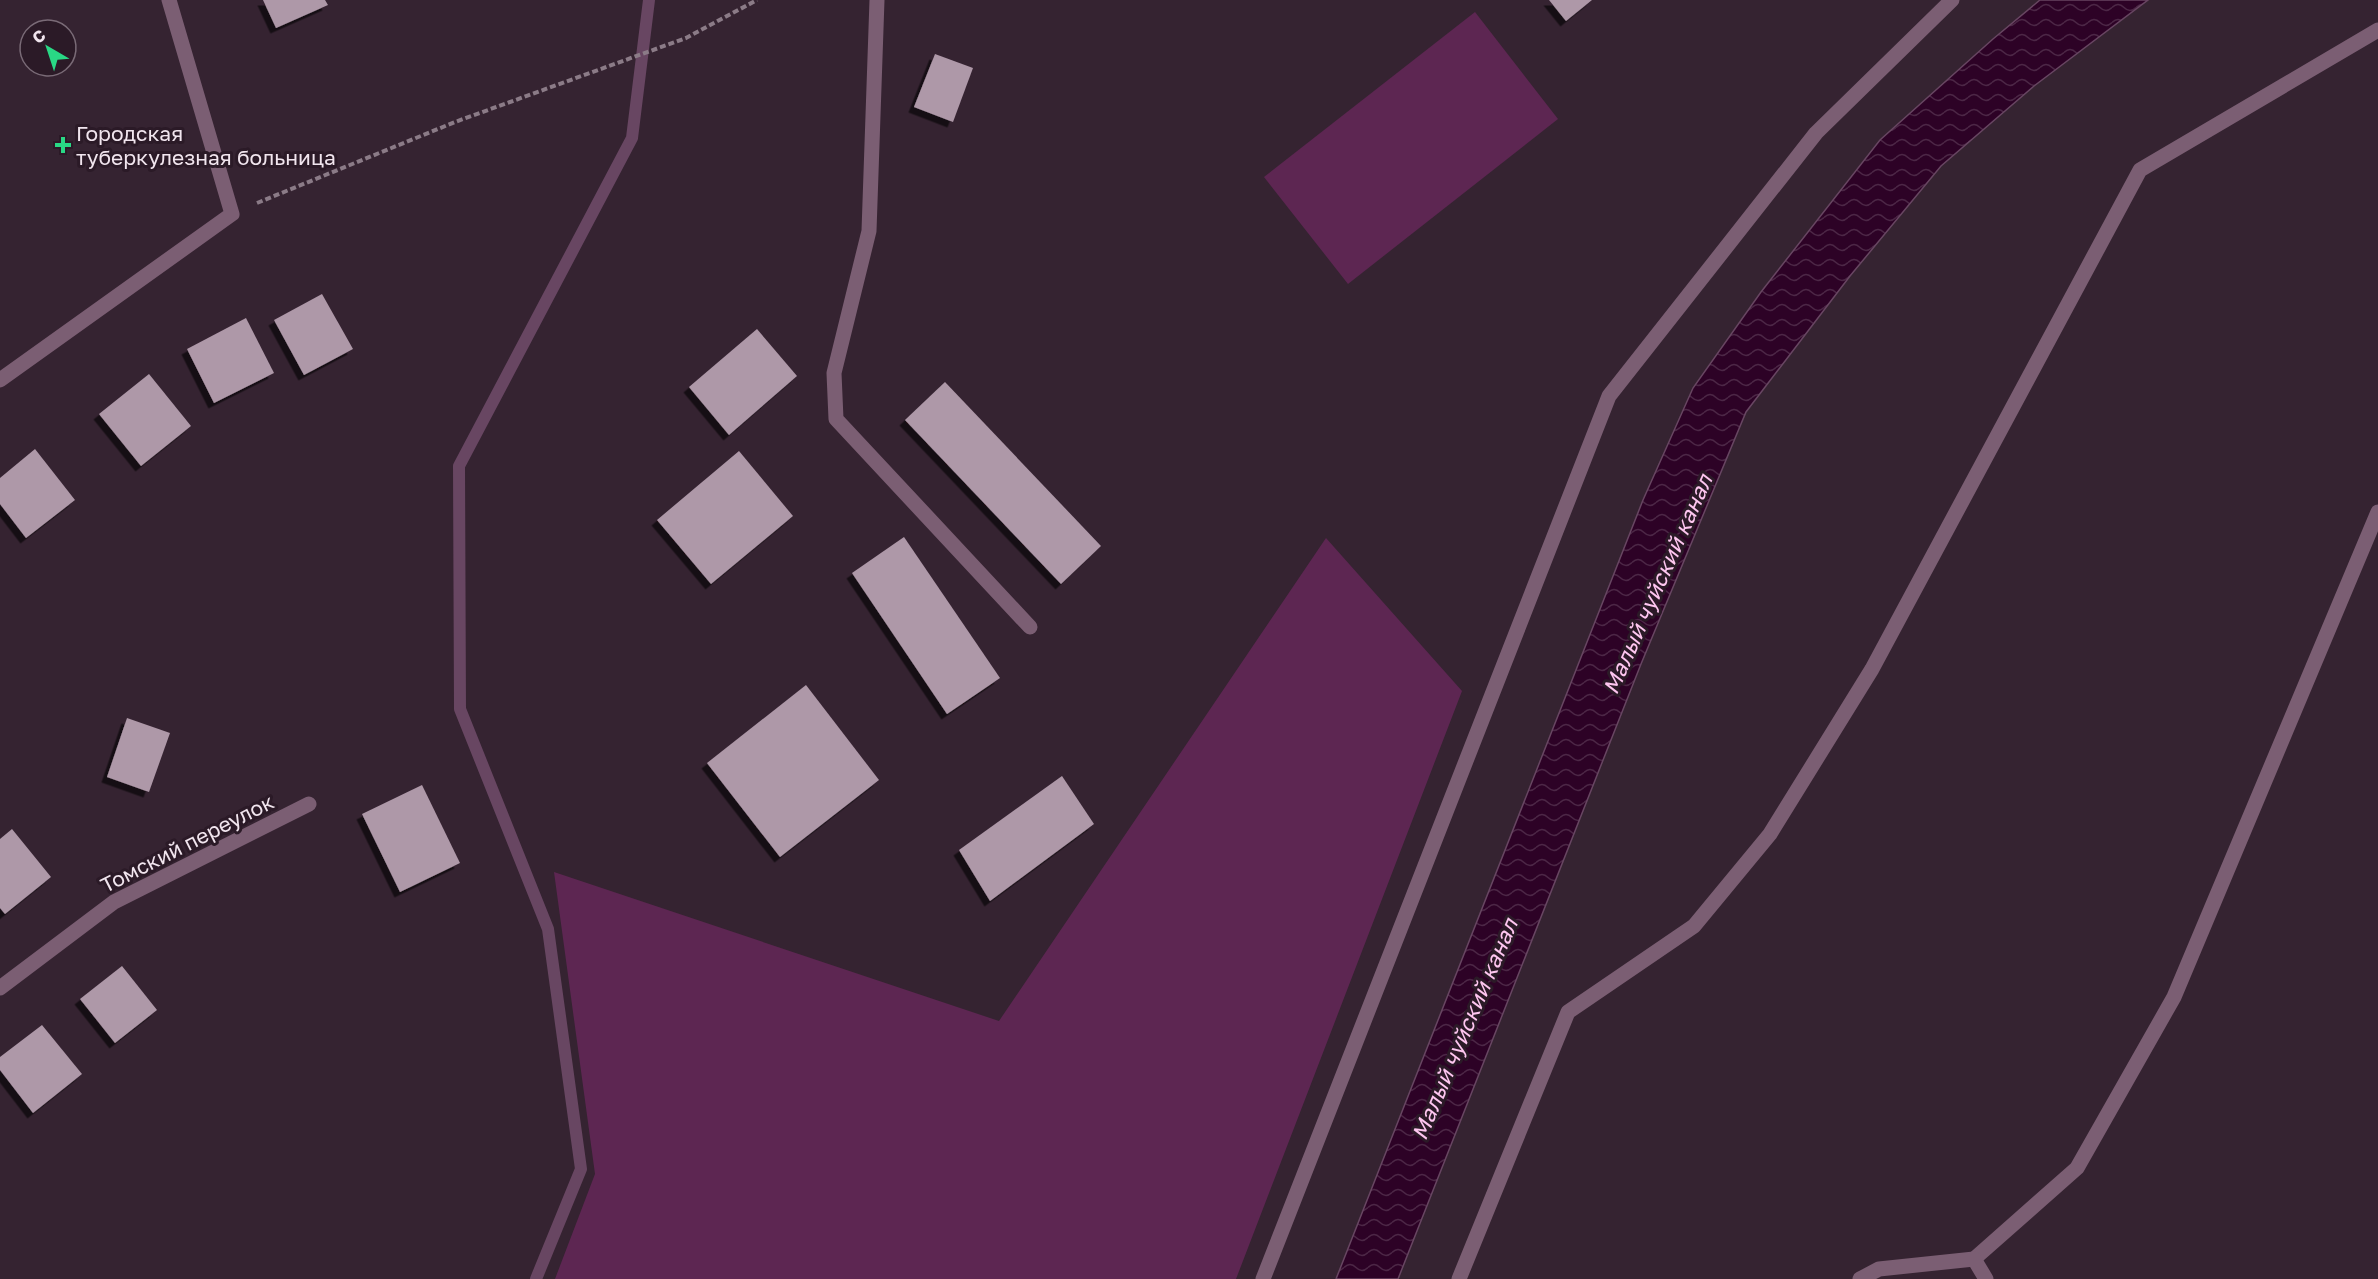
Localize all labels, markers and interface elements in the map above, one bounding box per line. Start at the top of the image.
north arrow [18,18,78,78]
text: С [28,25,49,48]
place label: Городская туберкулезная больница [76,120,336,170]
marker: Городская туберкулезная больница [54,136,72,154]
water label: Малый чуйский канал [1596,468,1719,698]
street label: Томский переулок [96,788,278,898]
water label: Малый чуйский канал [1405,912,1524,1144]

